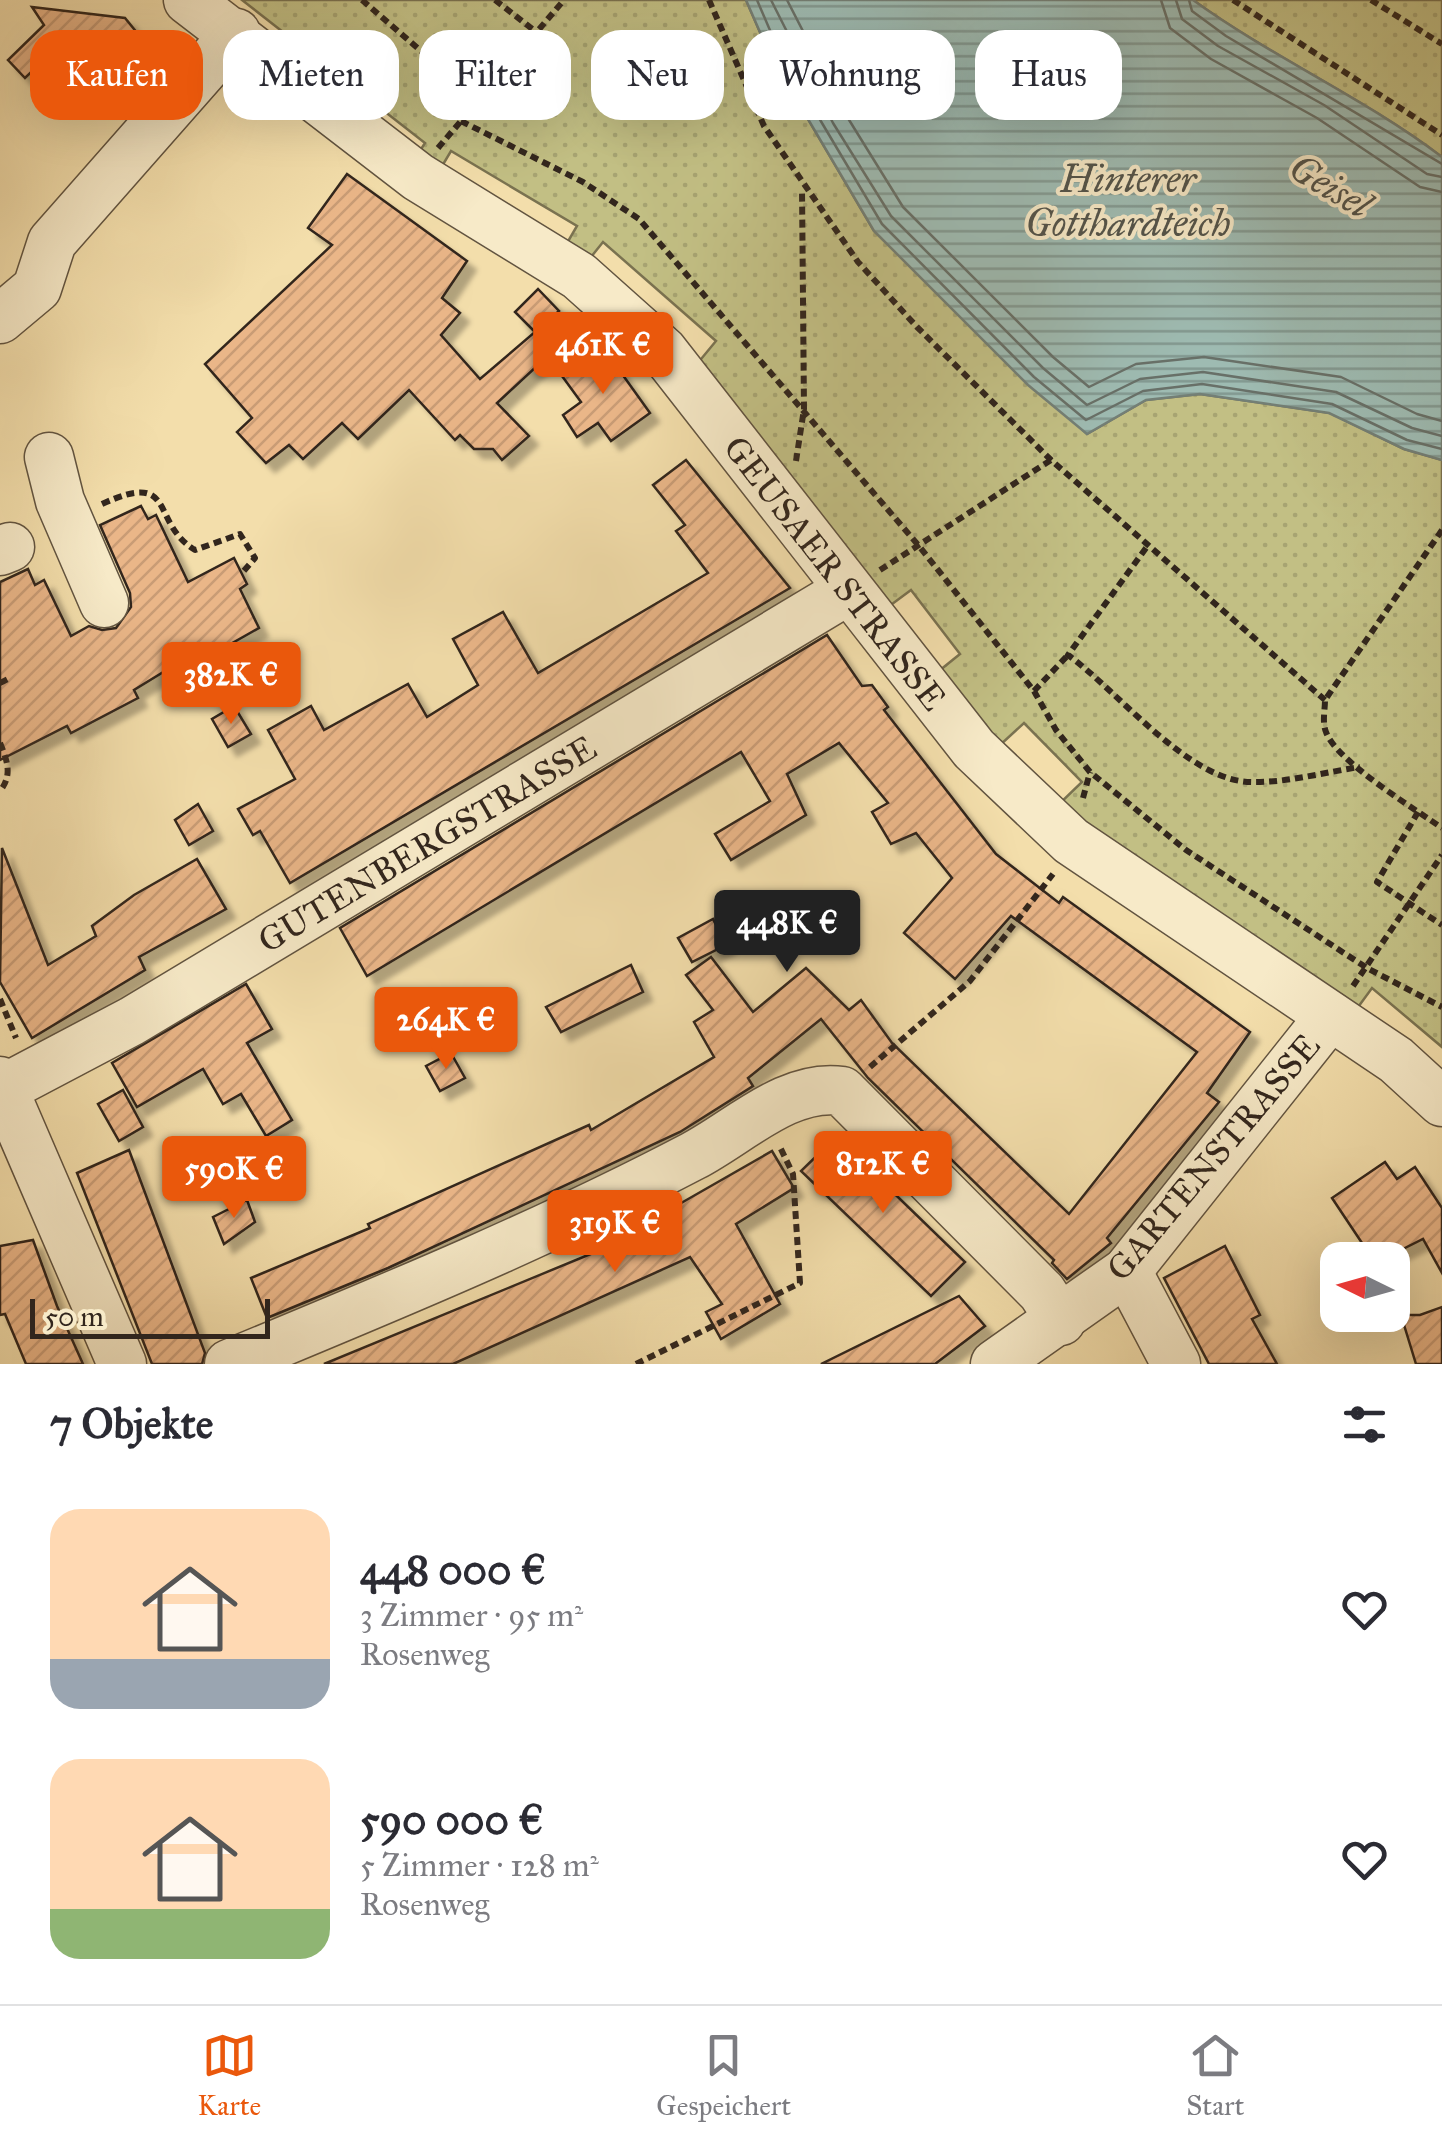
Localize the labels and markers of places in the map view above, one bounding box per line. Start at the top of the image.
pin: 461K € [522,312,684,397]
pin: 382K € [150,642,312,727]
pin: 448K € [706,890,868,975]
pin: 264K € [365,987,527,1072]
pin: 812K € [802,1131,964,1216]
pin: 590K € [153,1136,315,1221]
pin: 319K € [534,1190,696,1275]

